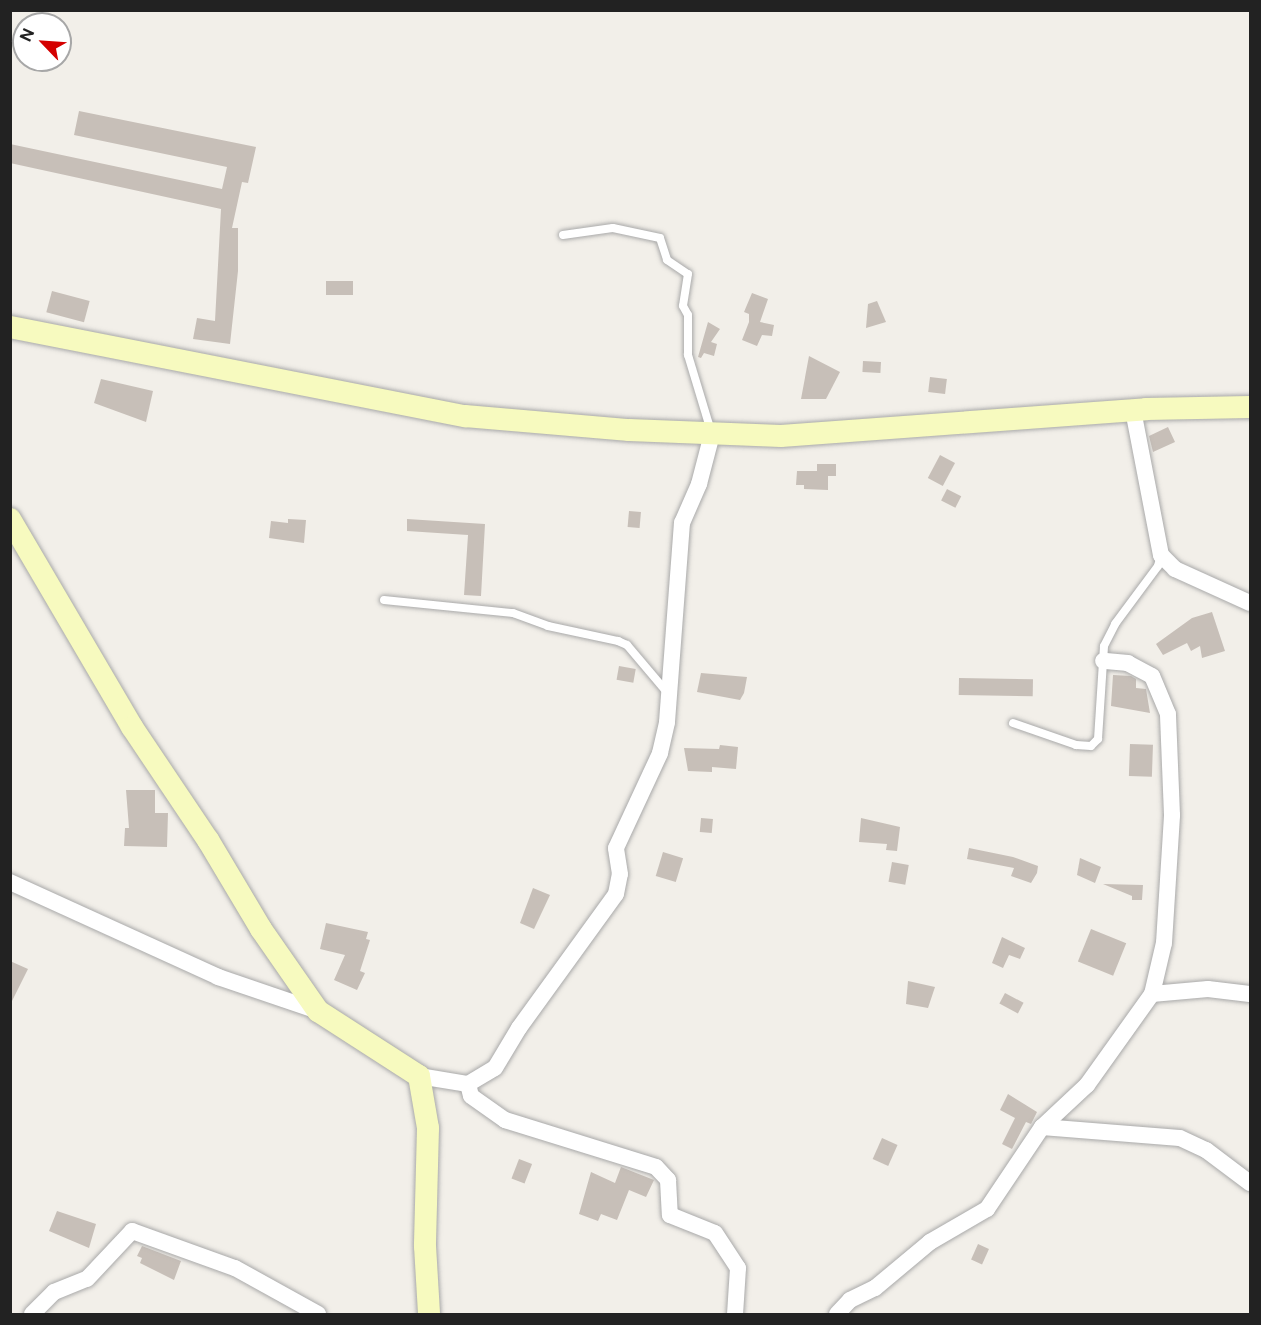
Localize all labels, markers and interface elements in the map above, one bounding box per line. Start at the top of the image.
north arrow [12,12,72,72]
text: N [16,25,38,45]

